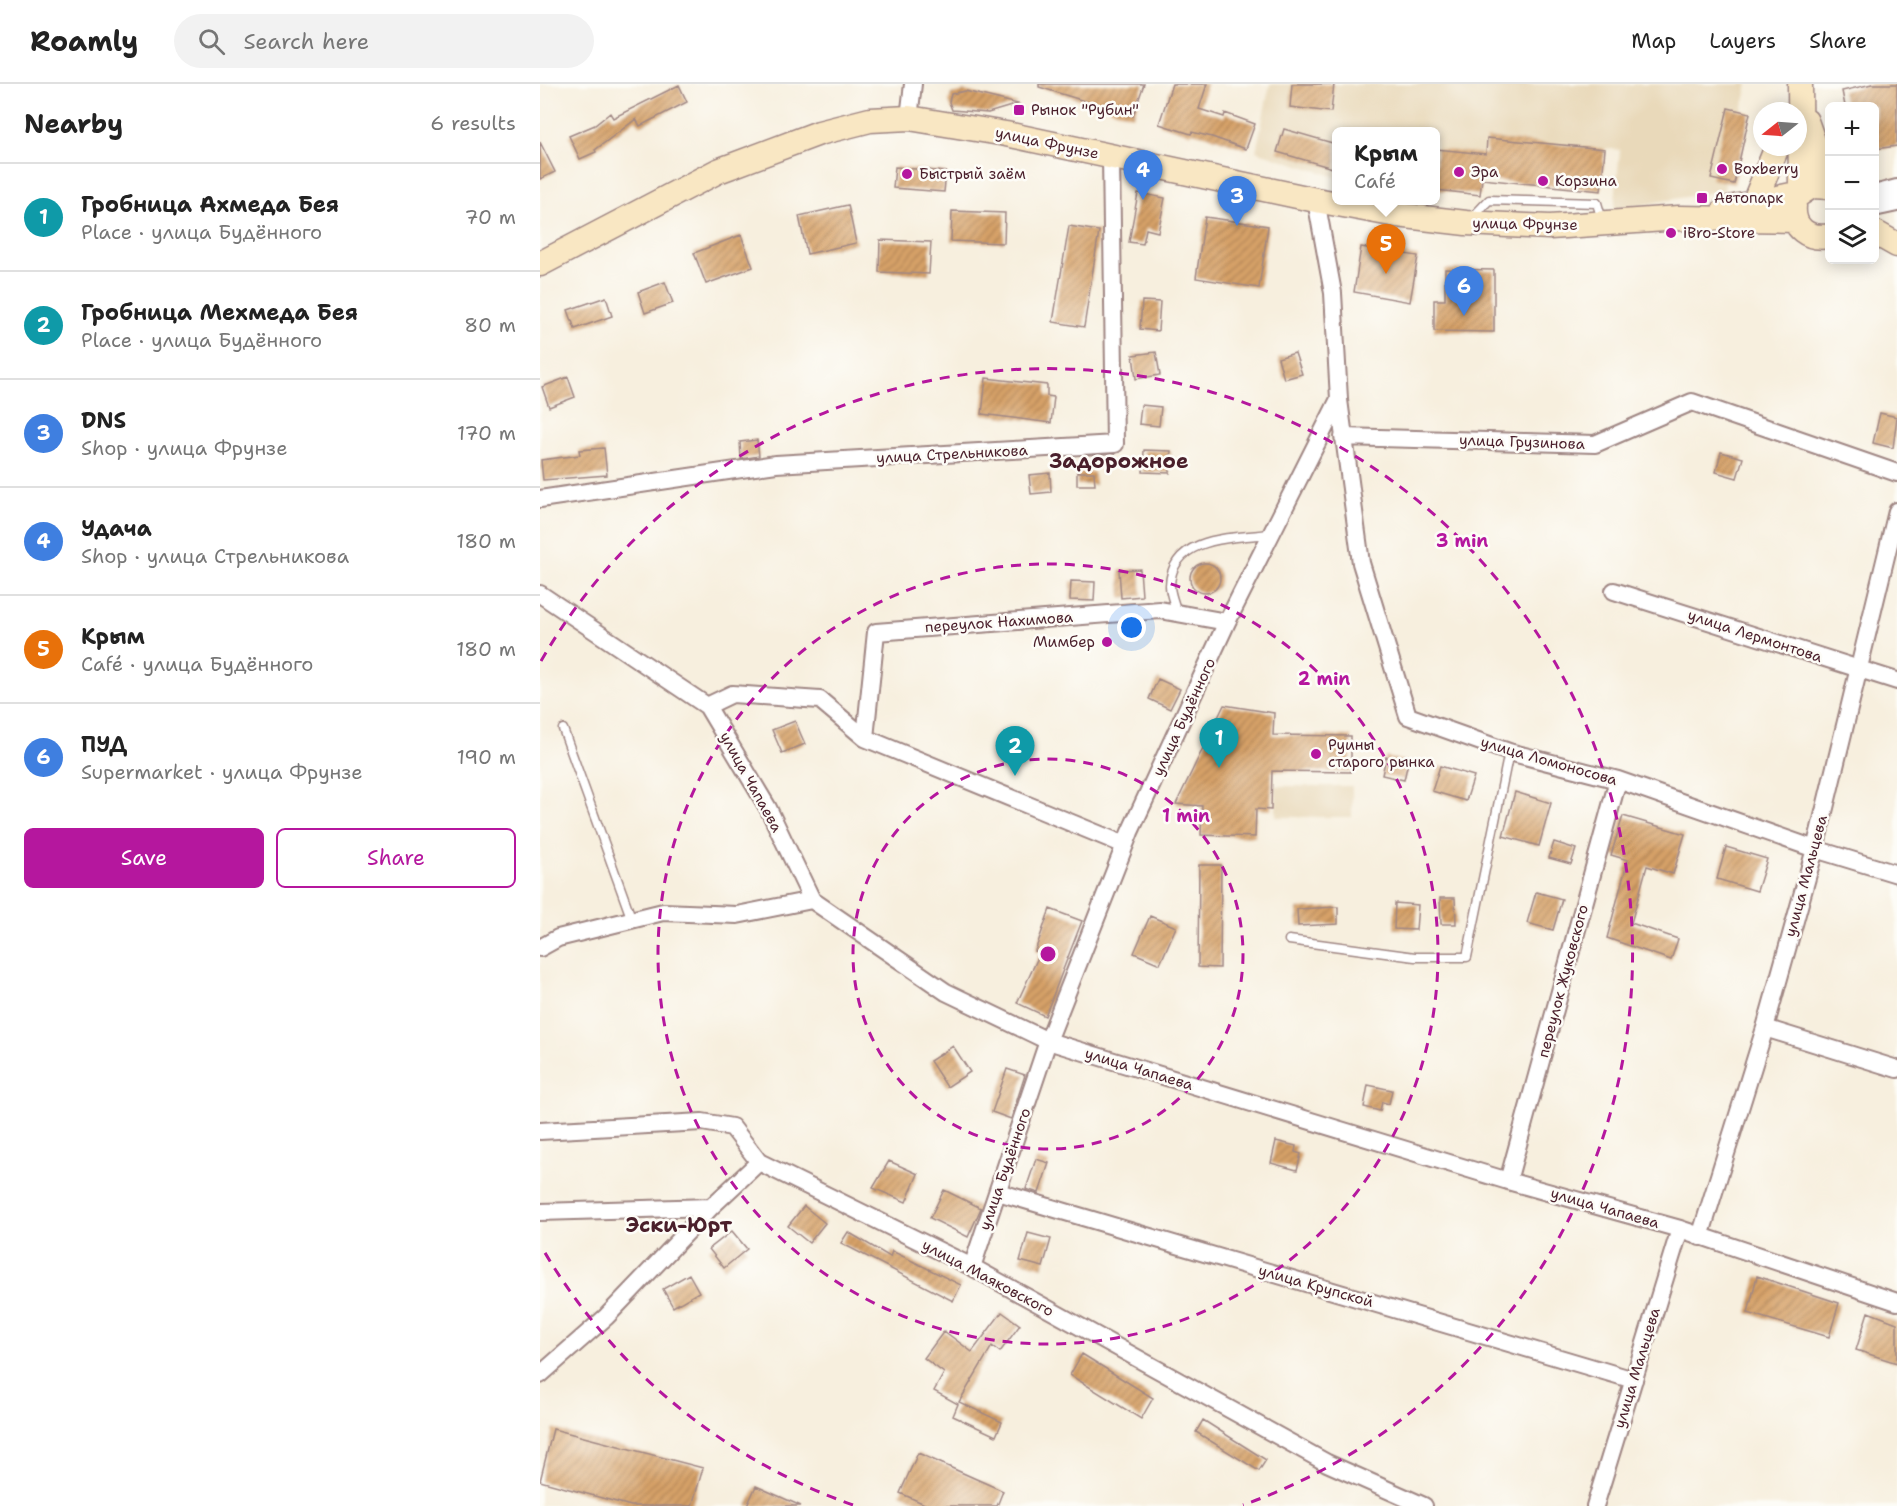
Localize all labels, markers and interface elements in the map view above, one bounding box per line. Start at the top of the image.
search box [174,14,594,68]
text: Roamly [30,22,138,60]
icon: search [195,25,228,58]
text: Search here [243,27,369,56]
text: Map [1631,27,1676,55]
text: Layers [1709,27,1776,55]
text: Share [1809,27,1867,55]
place label: Рынок "Рубин" [1031,100,1139,120]
north arrow [1753,102,1807,156]
map controls [1825,102,1879,264]
button: + [1825,102,1879,156]
marker: Рынок "Рубин" [1012,103,1026,117]
text: Nearby [24,106,123,141]
text: 6 results [430,110,516,136]
street label: улица Фрунзе [993,122,1101,164]
popup [1332,127,1440,205]
text: Крым [1354,139,1418,168]
pin: 4 [1124,150,1162,200]
button: − [1825,156,1879,210]
place label: Boxberry [1734,159,1799,179]
place label: Эра [1471,162,1499,182]
marker: Boxberry [1715,162,1729,176]
place label: Быстрый заём [919,164,1026,184]
marker: Эра [1452,165,1466,179]
marker: Быстрый заём [900,167,914,181]
text: Café [1354,168,1396,194]
place label: Корзина [1555,171,1617,191]
marker: Корзина [1536,174,1550,188]
pin: 3 [1218,176,1256,226]
place label: Автопарк [1714,188,1783,208]
text: Гробница Ахмеда Бея [81,190,339,219]
marker: Автопарк [1695,191,1709,205]
text: 1 [39,204,48,230]
text: 70 m [464,204,516,230]
button: layers [1825,210,1879,264]
street label: улица Фрунзе [1472,213,1578,235]
text: Place · улица Будённого [81,219,322,245]
place label: iBro-Store [1683,223,1755,243]
pin: 5 [1366,224,1406,274]
marker: iBro-Store [1664,226,1678,240]
pin: 6 [1444,266,1484,316]
text: Гробница Мехмеда Бея [81,298,358,327]
text: 2 [37,312,51,338]
text: 80 m [464,312,516,338]
text: Place · улица Будённого [81,327,322,353]
text: DNS [81,406,126,435]
text: 3 [37,420,51,446]
text: 170 m [457,420,516,446]
street label: улица Грузинова [1459,430,1586,454]
text: Shop · улица Фрунзе [81,435,287,461]
street label: улица Стрельникова [876,440,1029,468]
district label: Задорожное [1049,447,1189,475]
text: Удача [81,514,152,543]
text: 4 [37,528,51,554]
text: 180 m [456,528,516,554]
text: 3 min [1436,529,1488,553]
text: Shop · улица Стрельникова [81,543,349,569]
street label: улица Лермонтова [1685,605,1825,667]
street label: переулок Нахимова [924,607,1074,637]
your location [1117,613,1146,642]
text: Крым [81,622,145,651]
place label: Мимбер [1033,632,1095,652]
marker: Мимбер [1100,635,1114,649]
text: 5 [37,636,50,662]
text: 180 m [456,636,516,662]
text: Café · улица Будённого [81,651,313,677]
street label: улица Будённого [1148,655,1220,779]
text: 2 min [1298,667,1350,691]
pin: 1 [1200,718,1238,768]
pin: 2 [996,726,1034,776]
street label: улица Чапаева [715,728,787,836]
text: ПУД [81,730,127,759]
street label: улица Ломоносова [1478,732,1620,790]
place label: Руины старого рынка [1328,735,1435,772]
text: 6 [37,744,51,770]
text: 190 m [457,744,516,770]
marker: Руины старого рынка [1309,747,1323,761]
text: Supermarket · улица Фрунзе [81,759,363,785]
text: 1 min [1162,804,1210,828]
street label: улица Мальцева [1780,812,1832,939]
button: Save [24,828,264,888]
button: Share [276,828,516,888]
street label: переулок Жуковского [1533,902,1593,1060]
centre of rings [1038,944,1058,964]
street label: улица Чапаева [1082,1043,1196,1095]
street label: улица Будённого [975,1105,1035,1233]
street label: улица Чапаева [1548,1183,1662,1233]
district label: Эски-Юрт [626,1211,733,1239]
street label: улица Маяковского [919,1235,1057,1321]
street label: улица Крупской [1256,1260,1376,1312]
street label: улица Мальцева [1609,1305,1665,1431]

